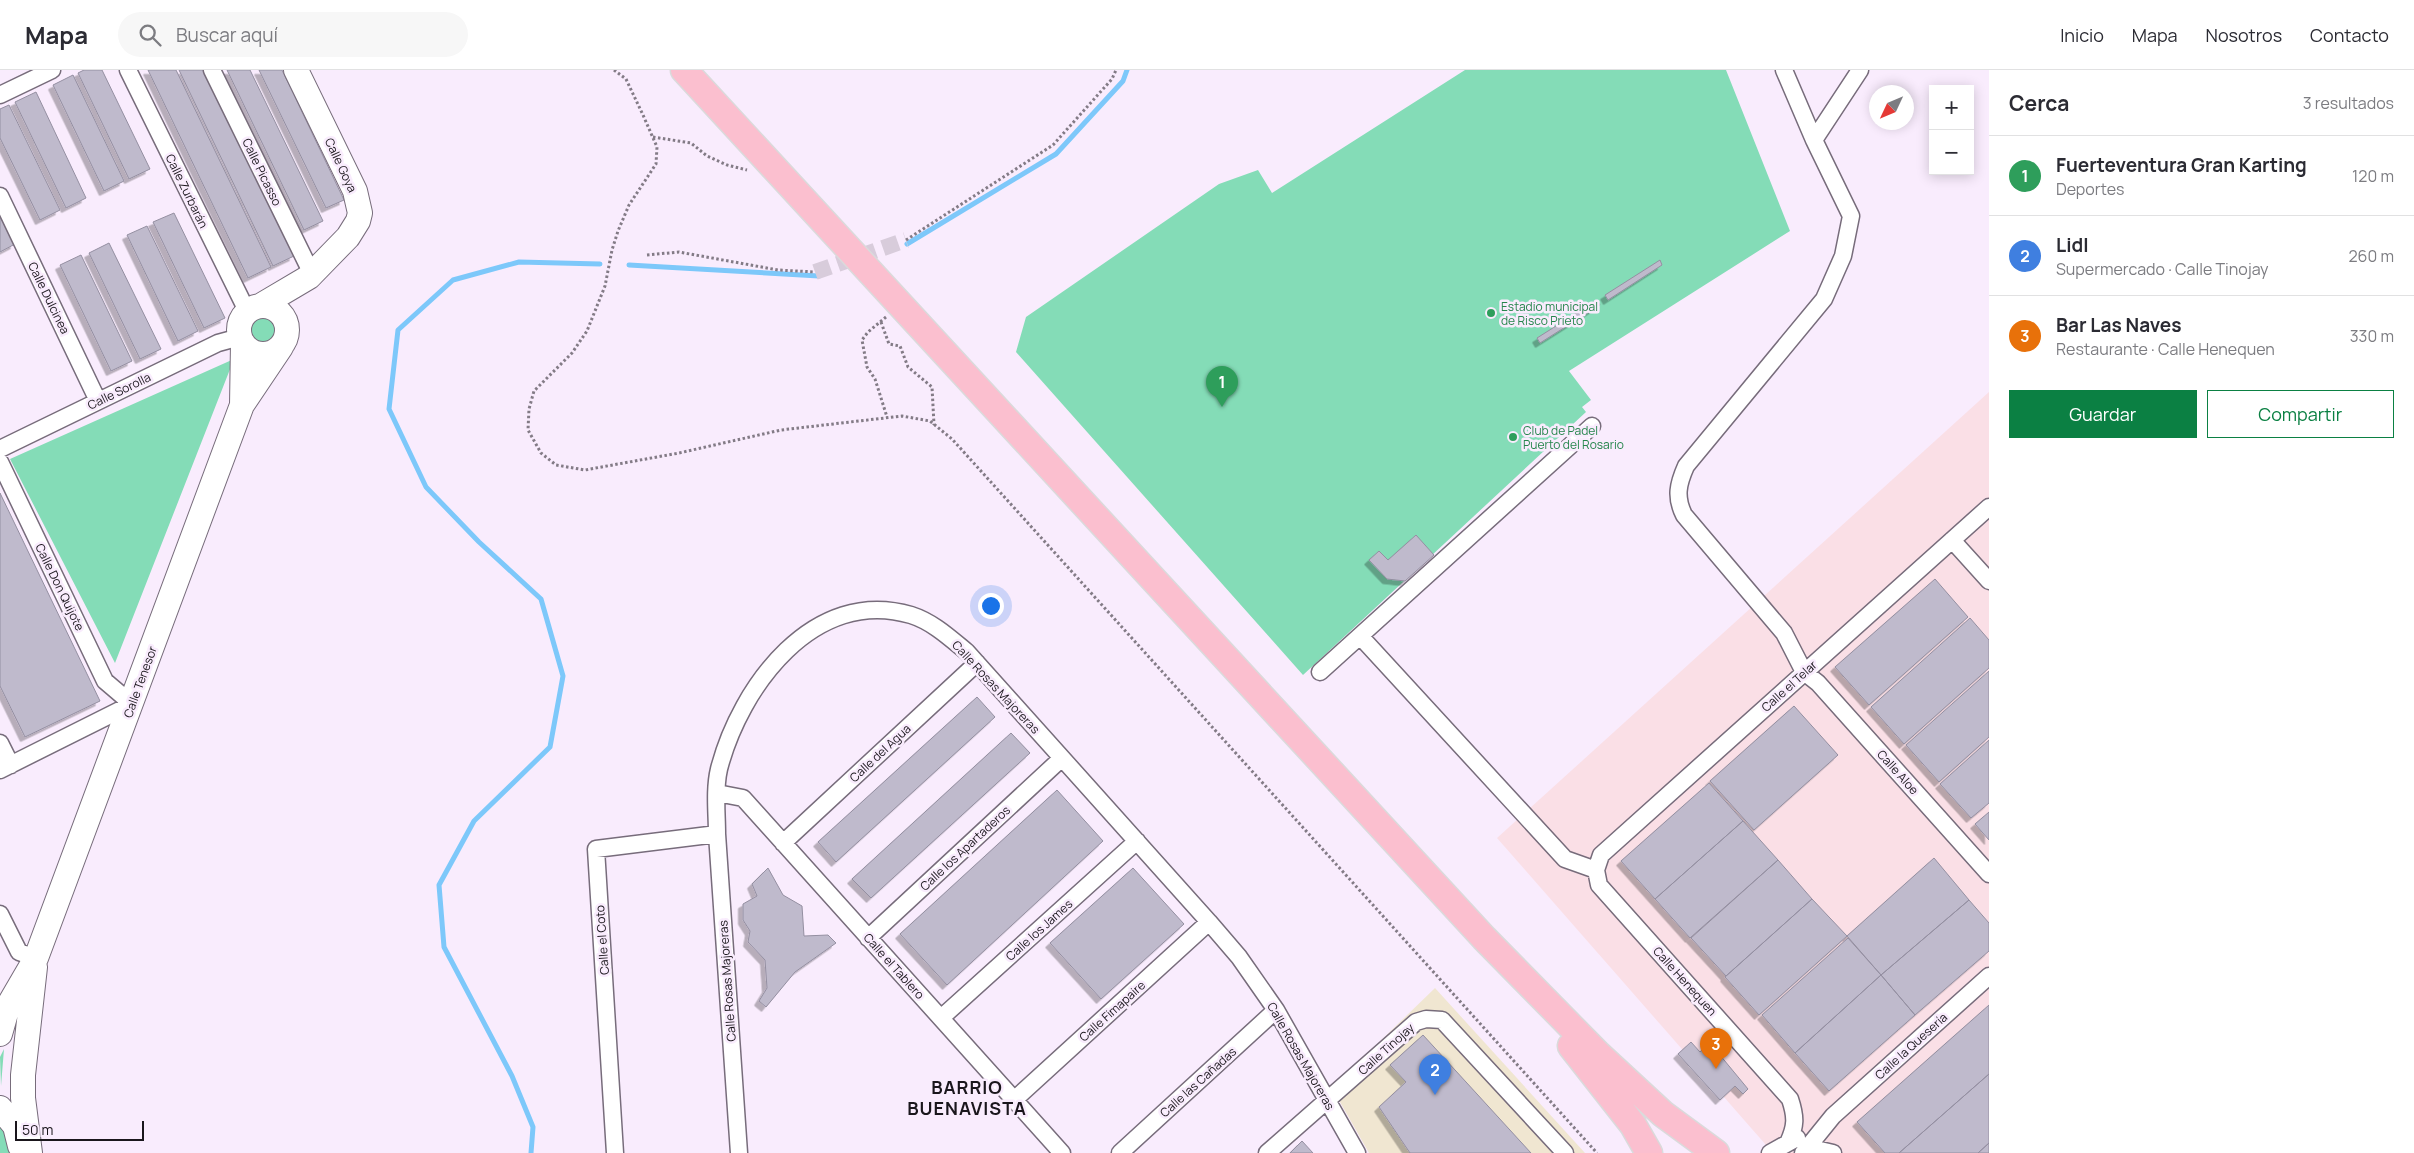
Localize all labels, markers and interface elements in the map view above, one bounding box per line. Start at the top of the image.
search box [118,12,468,57]
text: Mapa [25,18,88,51]
icon: search [136,21,164,49]
text: Buscar aquí [176,22,278,48]
text: Inicio [2060,23,2104,47]
text: Mapa [2132,23,2178,47]
text: Nosotros [2206,23,2282,47]
text: Contacto [2310,23,2389,47]
north arrow [1869,85,1914,130]
map controls [1929,85,1974,175]
button: + [1929,85,1974,130]
text: Cerca [2009,89,2069,117]
text: 3 resultados [2303,92,2394,114]
button: − [1929,130,1974,175]
street label: Calle Picasso [238,135,286,209]
street label: Calle Goya [321,135,361,195]
street label: Calle Zurbarán [162,151,212,231]
text: Fuerteventura Gran Karting [2056,152,2307,178]
text: 1 [2021,165,2029,187]
text: 120 m [2352,165,2394,187]
text: Deportes [2056,178,2124,200]
text: Lidl [2056,232,2089,258]
text: 2 [2020,245,2030,267]
text: 260 m [2348,245,2394,267]
text: Supermercado · Calle Tinojay [2056,258,2269,280]
street label: Calle Dulcinea [24,259,74,337]
place label: Estadio municipal de Risco Prieto [1501,298,1598,329]
marker: Estadio municipal de Risco Prieto [1485,307,1497,319]
text: Bar Las Naves [2056,312,2182,338]
text: 3 [2020,325,2030,347]
text: 330 m [2350,325,2394,347]
text: Restaurante · Calle Henequen [2056,338,2275,360]
pin: 1 [1206,366,1238,407]
street label: Calle Sorolla [85,368,153,414]
button: Guardar [2009,390,2197,438]
button: Compartir [2207,390,2394,438]
place label: Club de Padel Puerto del Rosario [1523,422,1624,453]
marker: Club de Padel Puerto del Rosario [1507,431,1519,443]
street label: Calle Don Quijote [31,540,89,634]
your location [978,593,1004,619]
street label: Calle Rosas Majoreras [948,637,1044,737]
street label: Calle Tenesor [119,643,161,720]
street label: Calle el Telar [1757,656,1821,716]
street label: Calle del Agua [846,720,914,786]
street label: Calle Aloe [1873,746,1923,798]
street label: Calle los Apartaderos [916,802,1014,894]
street label: Calle los James [1002,895,1076,965]
street label: Calle el Coto [591,905,613,975]
street label: Calle Rosas Majoreras [714,920,740,1042]
street label: Calle el Tablero [860,929,928,1003]
street label: Calle Henequen [1649,943,1721,1019]
street label: Calle Fimapaire [1075,977,1149,1045]
street label: Calle Rosas Majoreras [1263,999,1339,1113]
street label: Calle la Quesería [1871,1009,1951,1083]
street label: Calle Tinojay [1354,1019,1418,1079]
pin: 3 [1700,1028,1732,1069]
street label: Calle las Cañadas [1156,1043,1240,1121]
pin: 2 [1419,1054,1451,1095]
district label: BARRIO BUENAVISTA [907,1075,1027,1120]
scale bar [15,1118,144,1141]
text: 50 m [22,1120,53,1139]

